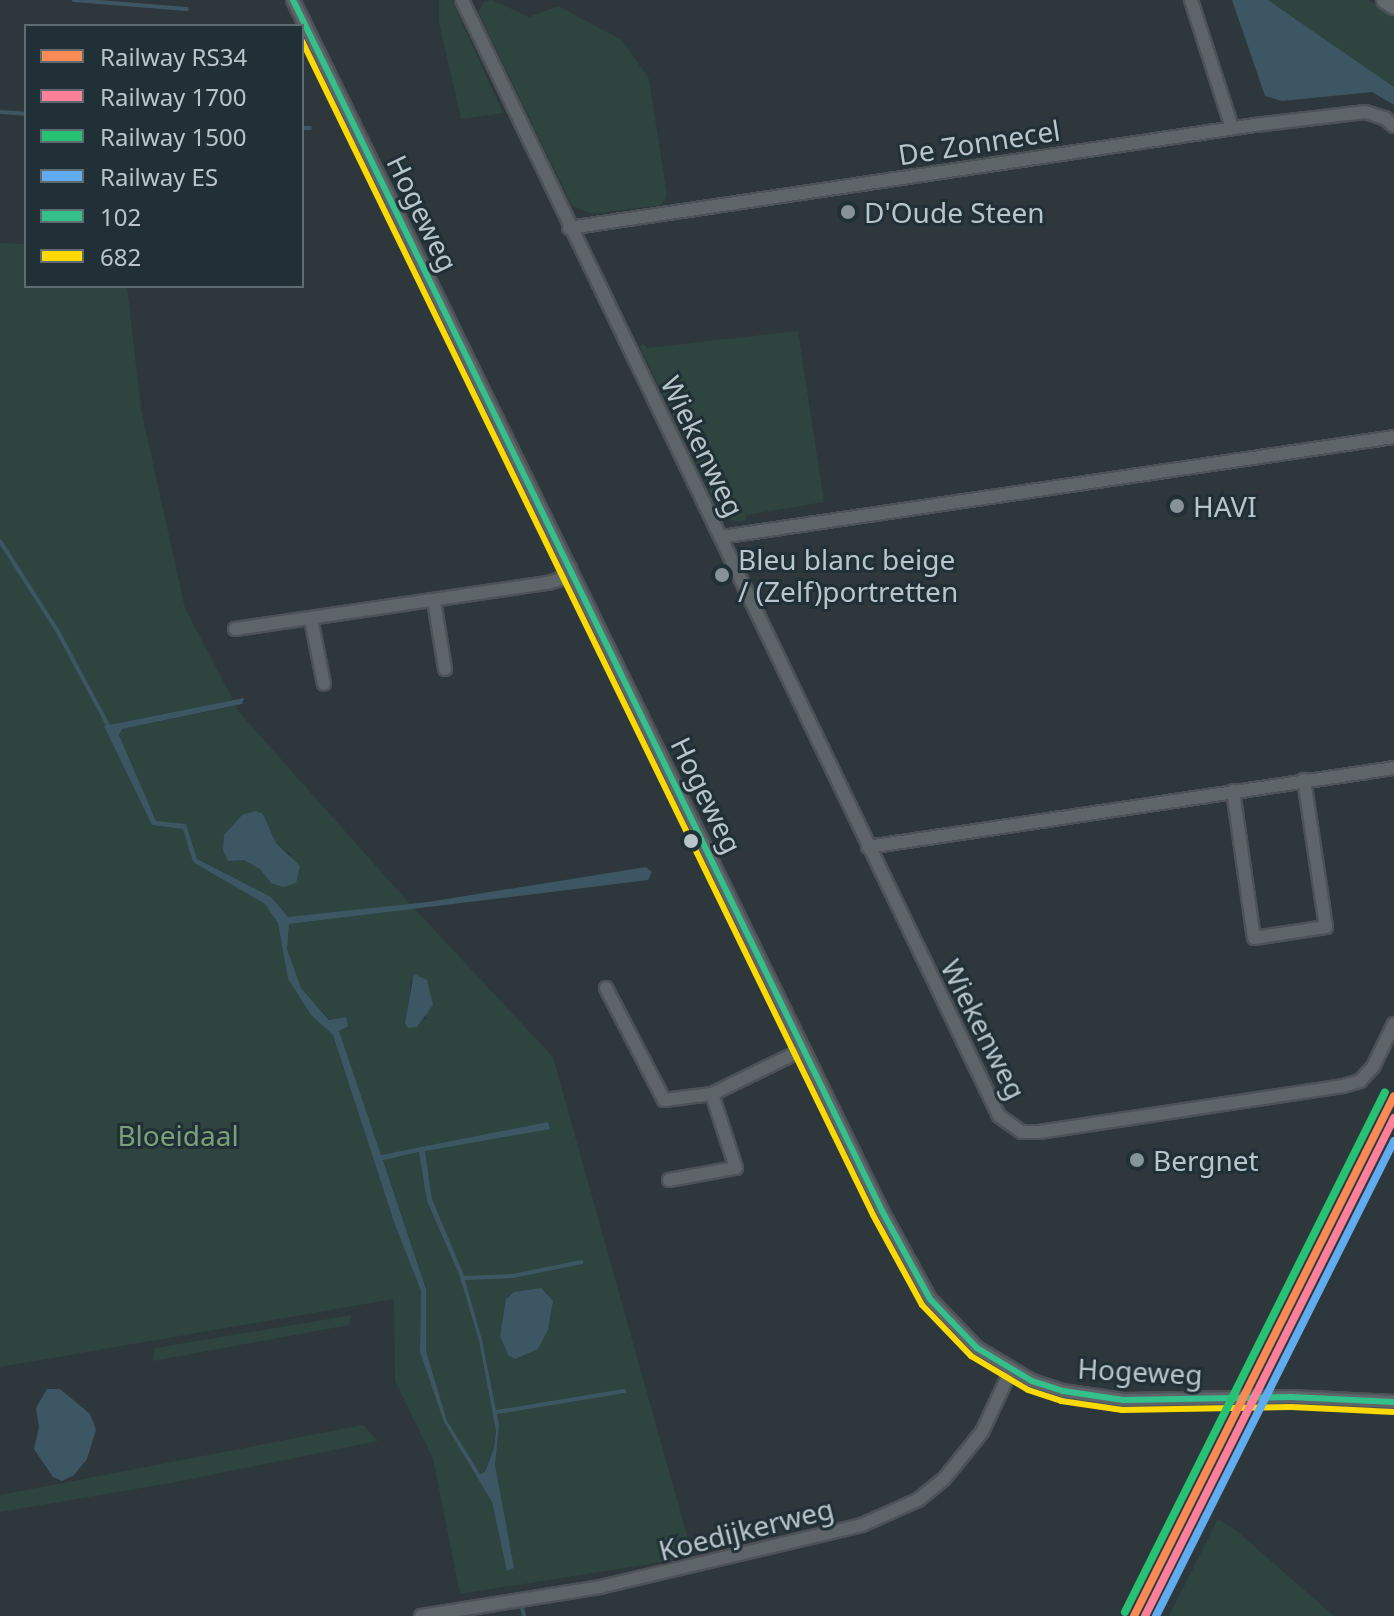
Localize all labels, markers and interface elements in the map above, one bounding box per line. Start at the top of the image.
legend [24,24,304,288]
text: Railway RS34 [100,40,247,73]
text: Railway 1700 [100,80,247,113]
street label: De Zonnecel [896,113,1062,171]
text: Railway 1500 [100,120,247,153]
street label: Hogeweg [380,149,466,277]
text: Railway ES [100,160,218,193]
place label: D'Oude Steen [864,195,1045,229]
text: 102 [100,200,141,233]
marker: D'Oude Steen [839,203,857,221]
text: 682 [100,240,141,273]
street label: Wiekenweg [655,370,751,522]
place label: HAVI [1193,489,1257,523]
marker: HAVI [1168,497,1186,515]
place label: Bleu blanc beige / (Zelf)portretten [738,542,958,608]
marker: Bleu blanc beige / (Zelf)portretten [713,566,731,584]
street label: Hogeweg [664,731,750,859]
unlabelled marker [683,833,699,849]
street label: Wiekenweg [934,954,1034,1104]
park label: Bloeidaal [117,1118,239,1152]
place label: Bergnet [1153,1143,1259,1177]
marker: Bergnet [1128,1151,1146,1169]
street label: Hogeweg [1077,1351,1203,1391]
street label: Koedijkerweg [655,1491,837,1567]

